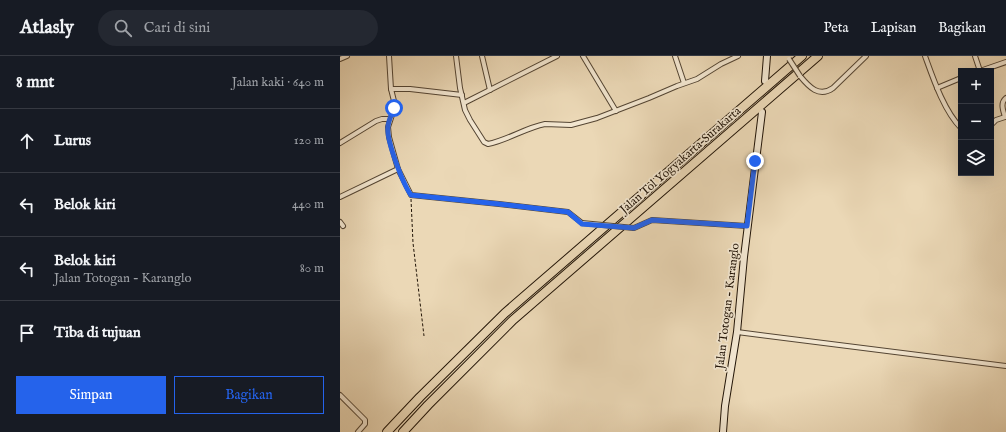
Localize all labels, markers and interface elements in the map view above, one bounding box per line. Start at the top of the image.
search box [98,10,378,46]
text: Atlasly [20,16,74,40]
icon: search [112,17,134,39]
text: Cari di sini [144,18,210,37]
text: Peta [823,19,849,37]
text: Lapisan [871,19,916,37]
text: Bagikan [938,19,986,37]
map controls [958,68,994,176]
button: + [958,68,994,104]
text: 8 mnt [16,72,54,93]
text: Jalan kaki · 640 m [232,74,324,91]
route start [385,99,403,117]
street label: Jalan Tol Yogyakarta–Surakarta [615,103,745,219]
button: − [958,104,994,140]
icon: ahead [16,130,38,152]
text: Lurus [54,131,91,150]
text: 120 m [294,132,324,149]
button: layers [958,140,994,176]
route end [746,152,764,170]
icon: left [16,194,38,216]
text: Belok kiri [54,195,116,214]
text: 440 m [292,196,324,213]
street label: Jalan Totogan - Karanglo [712,242,744,372]
text: Belok kiri [54,251,116,270]
icon: left [16,258,38,280]
text: 80 m [300,260,324,277]
text: Jalan Totogan - Karanglo [54,270,191,287]
icon: arrive [16,322,38,344]
text: Tiba di tujuan [54,323,141,342]
button: Simpan [16,376,166,414]
button: Bagikan [174,376,324,414]

